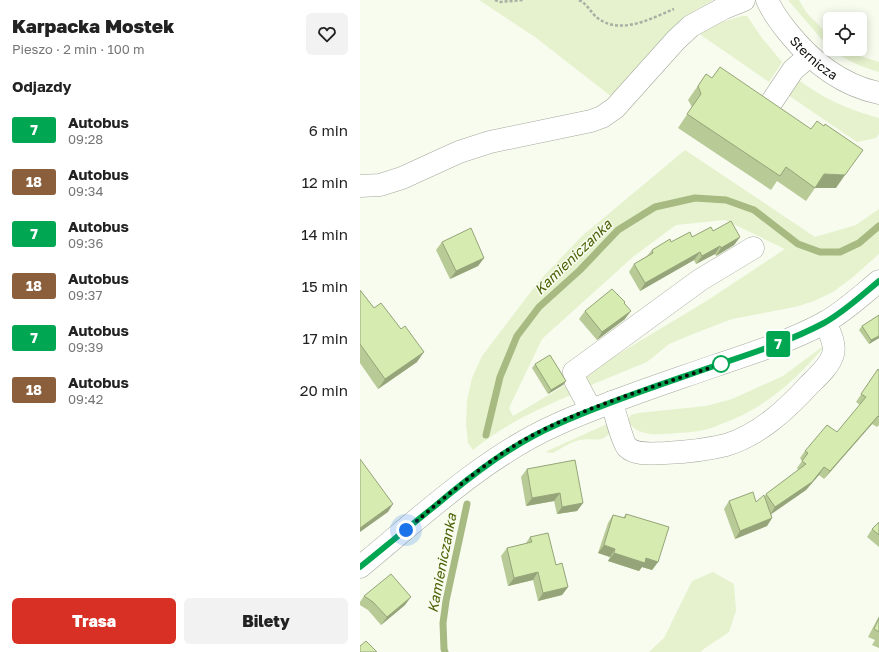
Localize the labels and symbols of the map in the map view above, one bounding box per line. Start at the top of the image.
street label: Sternicza [787,33,841,83]
water label: Kamieniczanka [530,215,616,298]
line badge: 7 [765,331,791,357]
unlabelled marker [712,355,730,373]
water label: Kamieniczanka [424,511,460,614]
your location [396,520,416,540]

